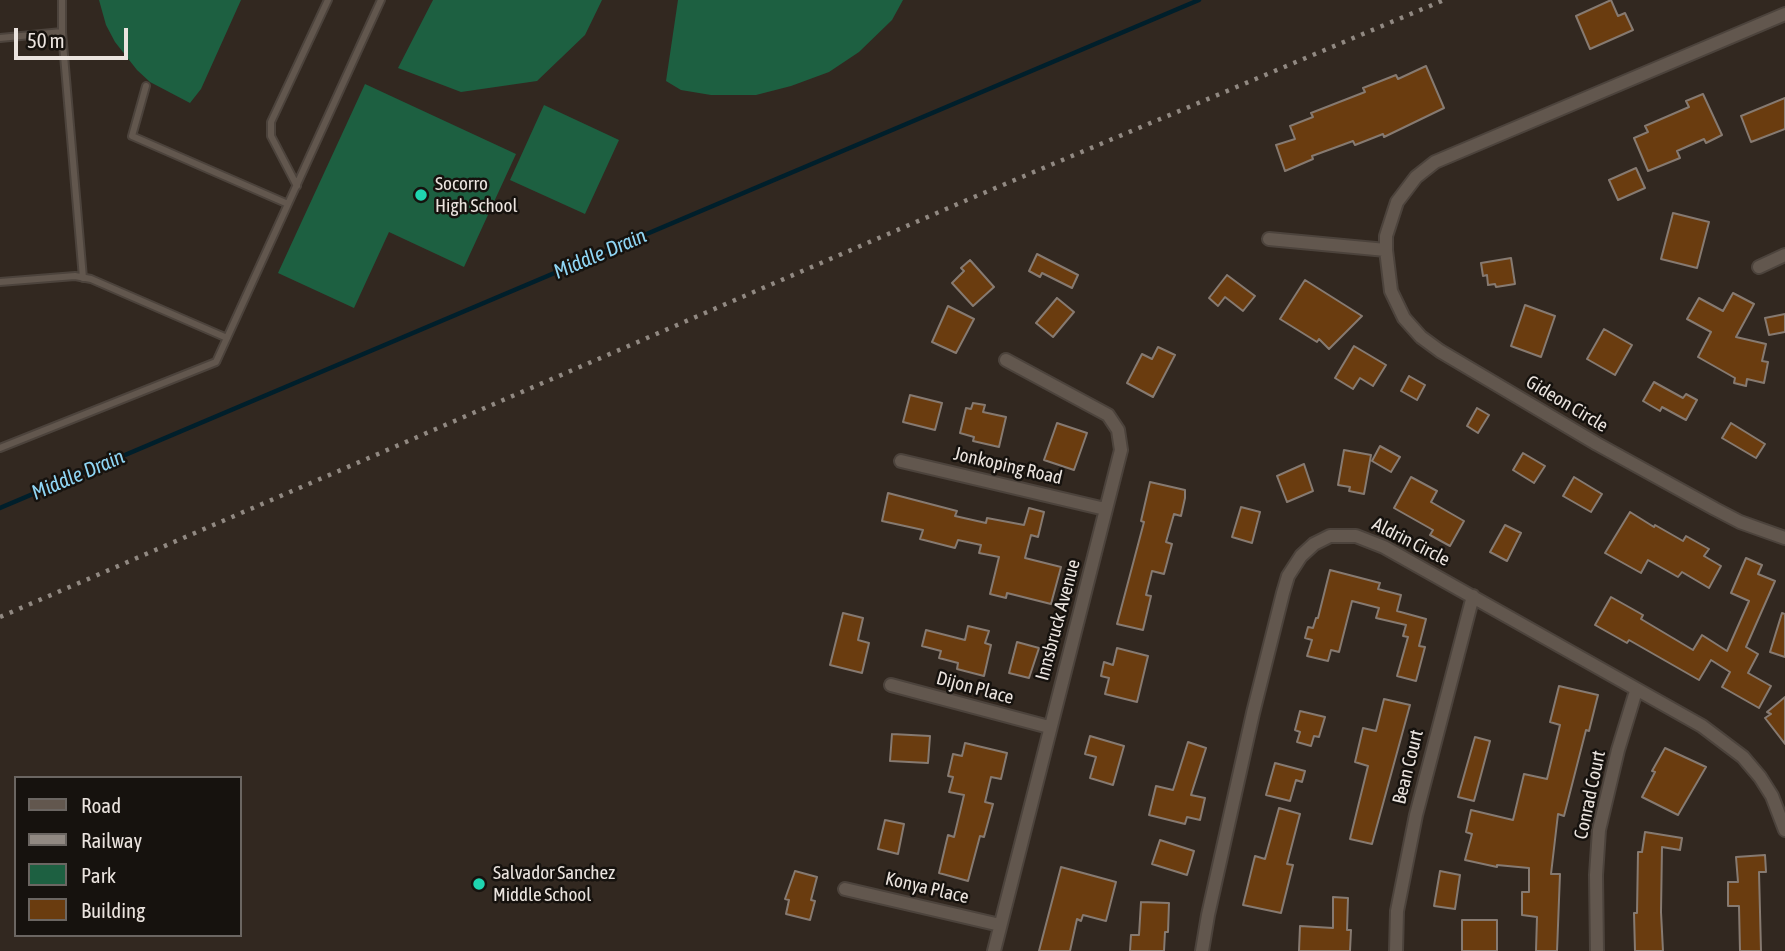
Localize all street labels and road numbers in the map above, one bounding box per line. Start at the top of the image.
street label: Gideon Circle [1522,371,1612,437]
street label: Jonkoping Road [951,442,1065,490]
street label: Aldrin Circle [1368,513,1454,571]
street label: Innsbruck Avenue [1031,557,1085,683]
street label: Dijon Place [934,667,1016,709]
street label: Bean Court [1388,727,1428,807]
street label: Conrad Court [1570,749,1610,841]
street label: Konya Place [883,867,971,909]

